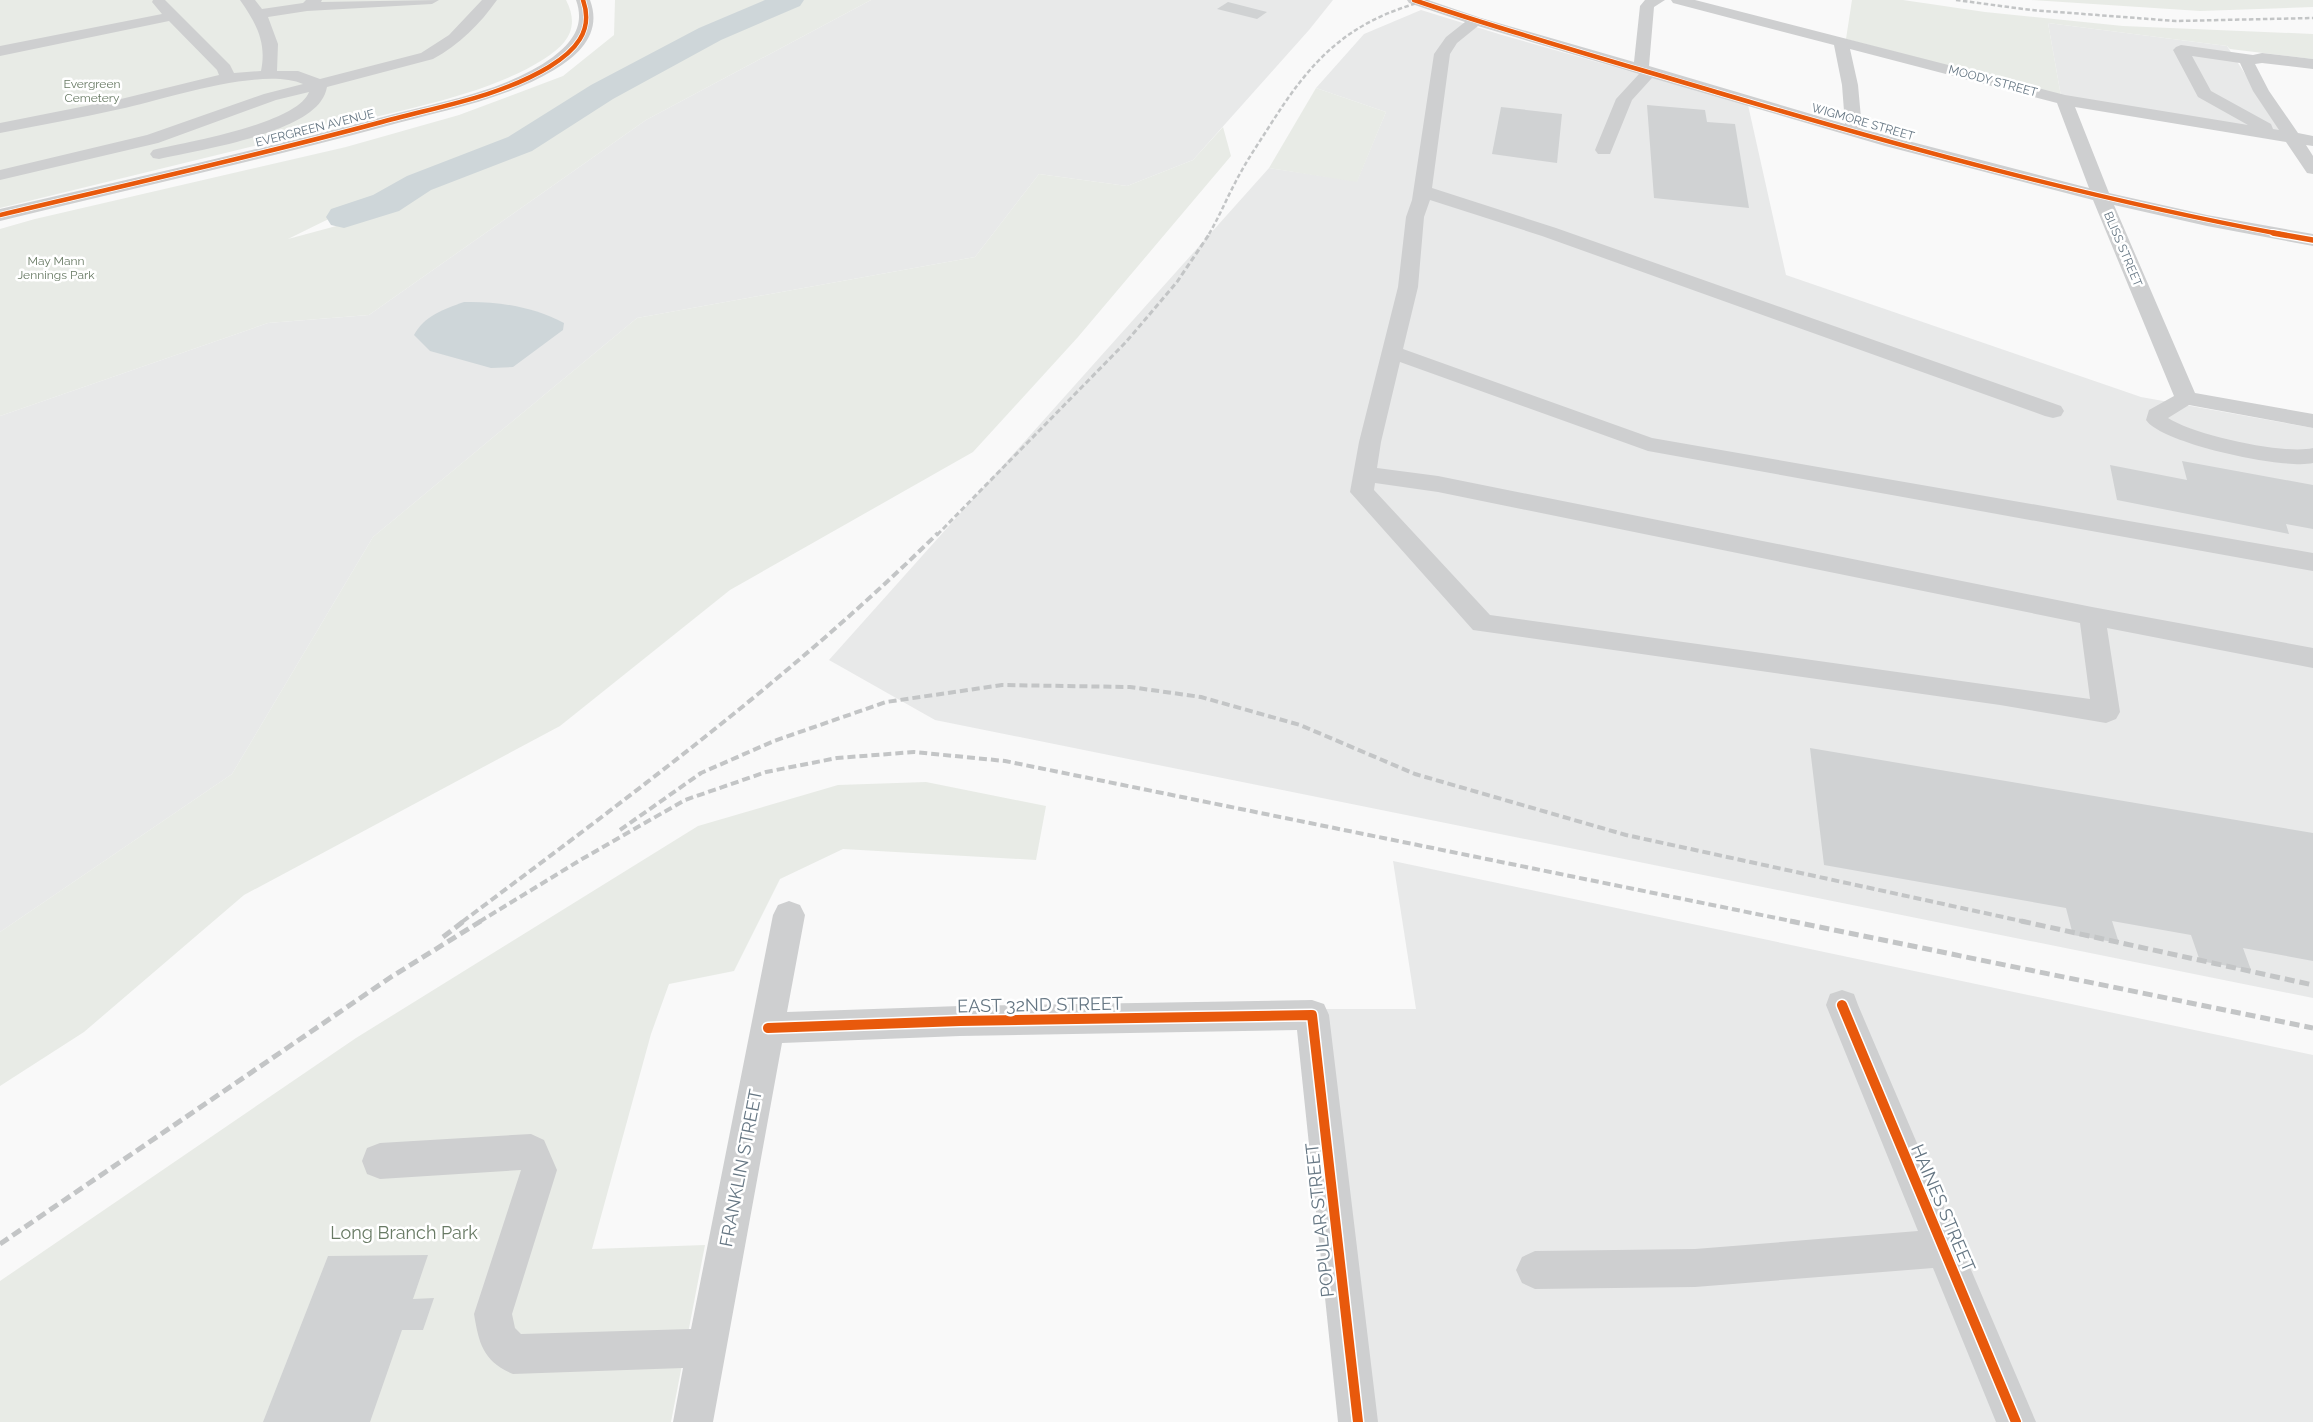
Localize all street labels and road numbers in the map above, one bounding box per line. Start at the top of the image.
street label: MOODY STREET [1947,62,2040,100]
street label: WIGMORE STREET [1810,101,1917,144]
street label: EVERGREEN AVENUE [254,106,376,150]
street label: BLISS STREET [2101,209,2145,289]
street label: EAST 32ND STREET [957,993,1123,1016]
street label: FRANKLIN STREET [715,1087,766,1248]
street label: HAINES STREET [1907,1141,1980,1275]
street label: POPULAR STREET [1301,1142,1338,1298]

